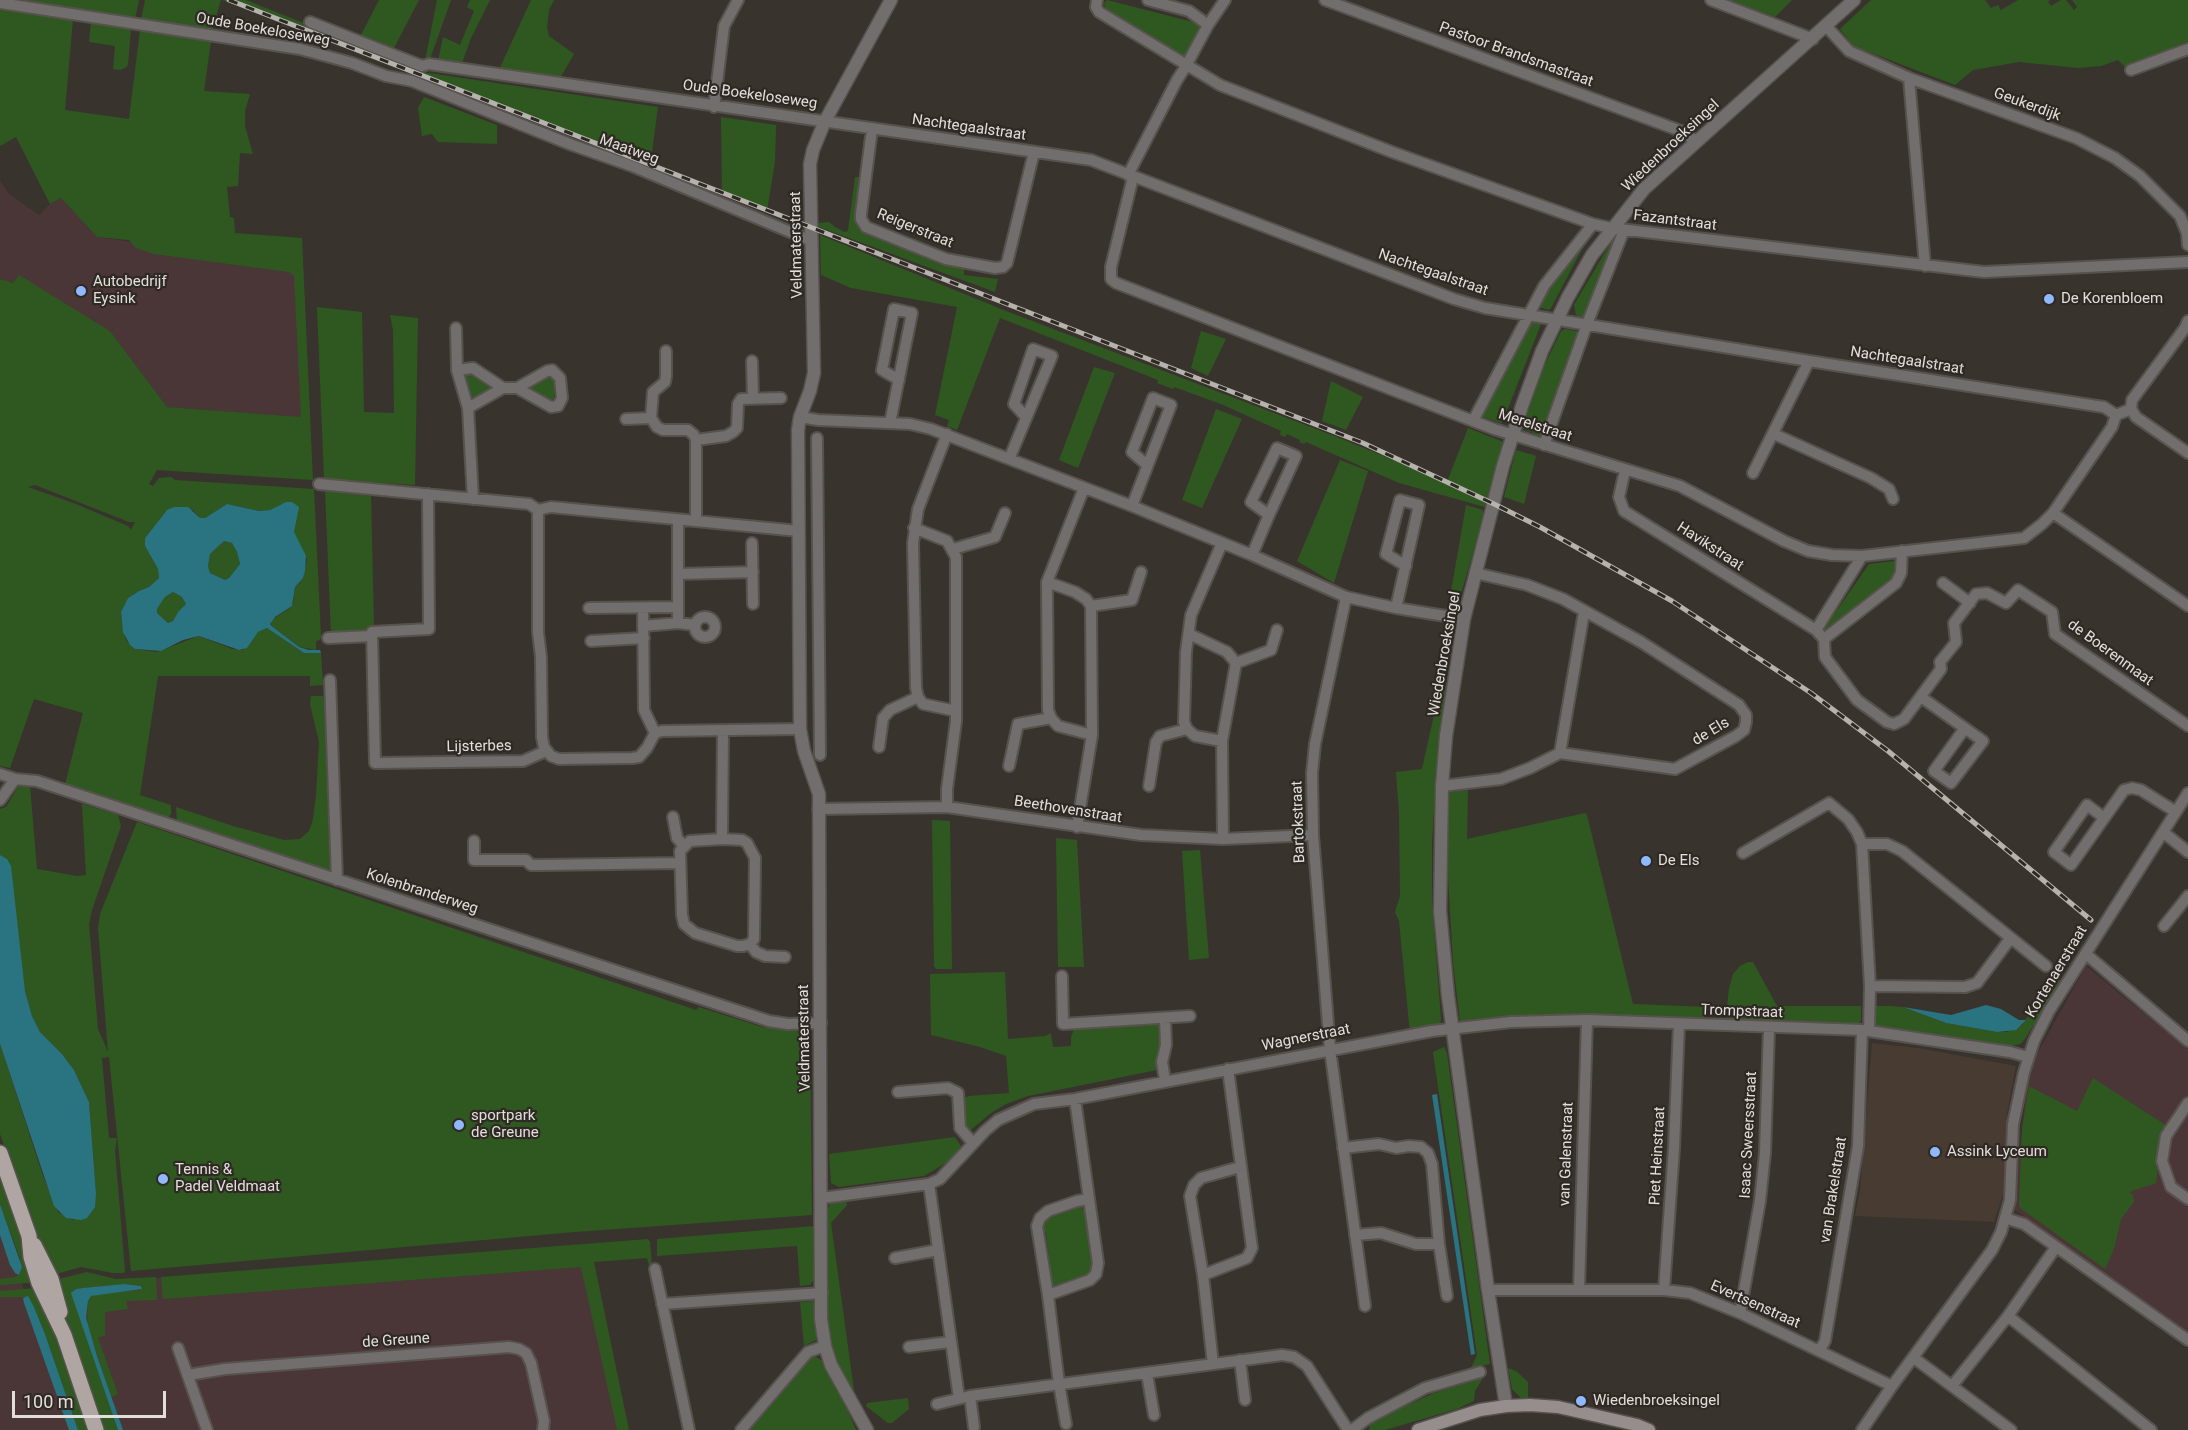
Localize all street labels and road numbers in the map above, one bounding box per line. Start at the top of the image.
street label: Oude Boekeloseweg [195,9,331,51]
street label: Pastoor Brandsmastraat [1436,19,1596,91]
street label: Oude Boekeloseweg [682,77,818,113]
street label: Geukerdijk [1991,85,2063,125]
street label: Wiedenbroeksingel [1619,96,1723,196]
street label: Nachtegaalstraat [911,111,1027,145]
street label: Maatweg [597,131,661,169]
street label: Veldmaterstraat [787,191,807,299]
street label: Reigerstraat [874,205,956,253]
street label: Fazantstraat [1632,207,1718,235]
street label: Nachtegaalstraat [1376,246,1490,300]
street label: Nachtegaalstraat [1849,343,1965,379]
street label: Merelstraat [1496,406,1574,446]
street label: Havikstraat [1673,519,1747,575]
street label: Wiedenbroeksingel [1425,590,1465,718]
street label: de Boerenmaat [2064,616,2156,690]
street label: de Els [1689,714,1733,750]
street label: Lijsterbes [446,737,512,757]
street label: Bartokstraat [1289,780,1309,864]
street label: Beethovenstraat [1013,793,1123,827]
street label: Kolenbranderweg [364,865,480,919]
street label: Kortenaerstraat [2022,923,2092,1021]
street label: Veldmaterstraat [795,984,815,1092]
street label: Trompstraat [1701,1002,1783,1022]
street label: Wagnerstraat [1260,1021,1352,1055]
street label: Isaac Sweersstraat [1737,1071,1761,1199]
street label: van Galenstraat [1556,1102,1578,1206]
street label: Piet Heinstraat [1646,1106,1670,1206]
street label: van Brakelstraat [1817,1136,1851,1244]
street label: Evertsenstraat [1707,1277,1803,1333]
street label: de Greune [362,1330,430,1352]

